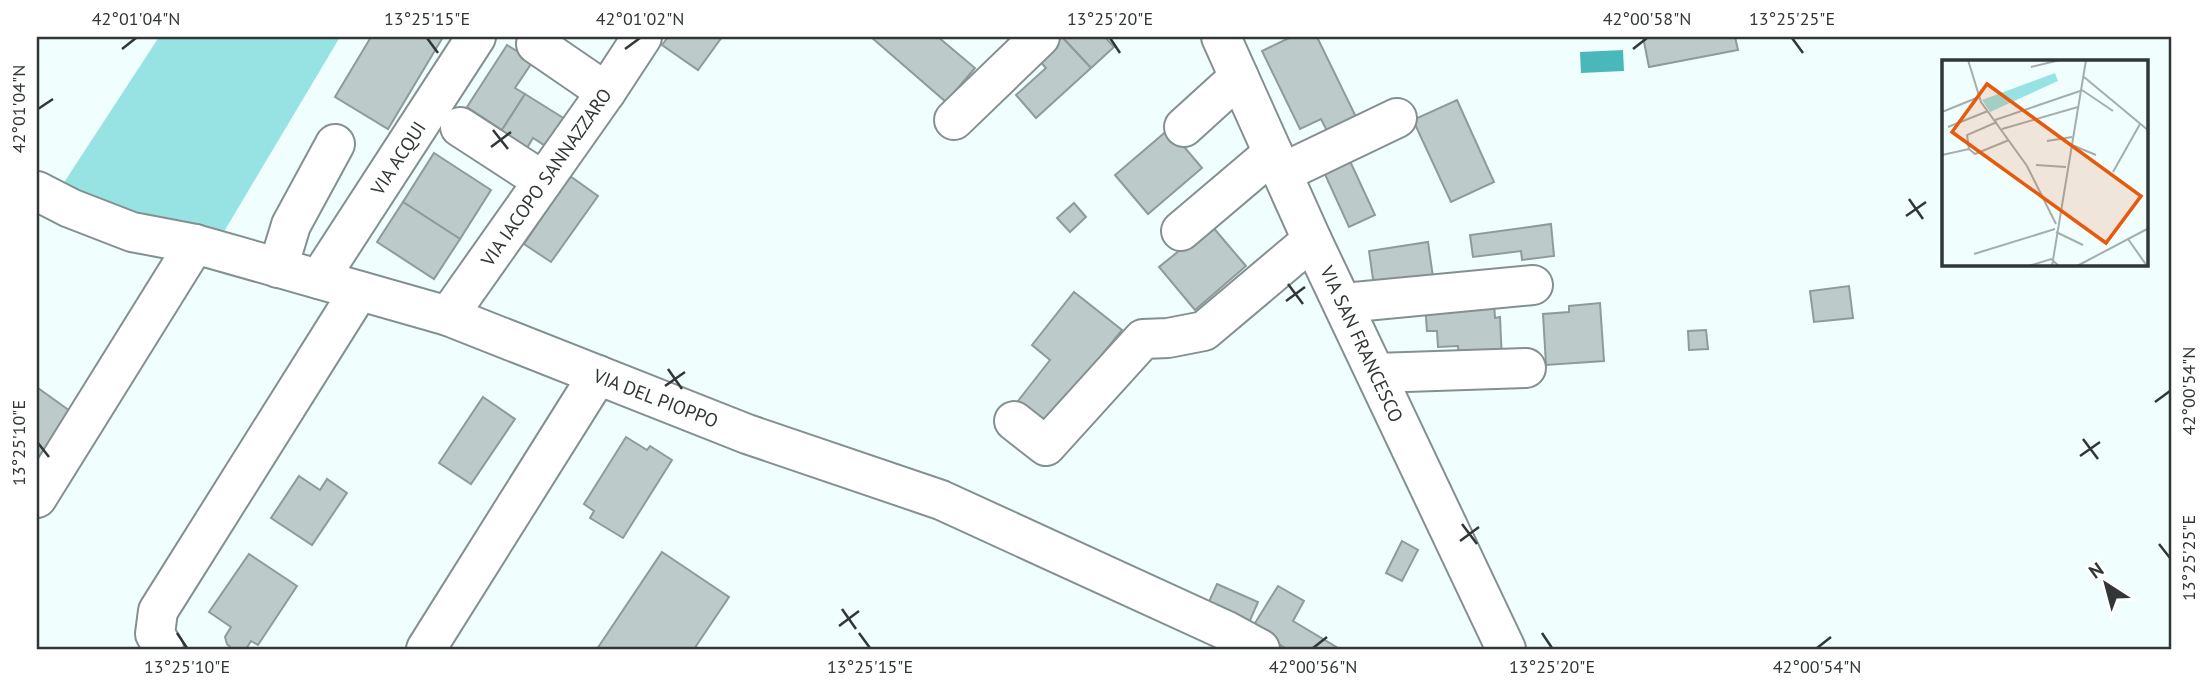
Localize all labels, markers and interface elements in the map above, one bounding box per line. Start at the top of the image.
text: 42°01'04"N [92,7,180,30]
text: 13°25'15"E [384,7,470,30]
text: 42°01'02"N [596,7,684,30]
text: 13°25'20"E [1067,7,1153,30]
text: 42°00'58"N [1603,7,1691,30]
text: 13°25'25"E [1749,7,1835,30]
inset map [1942,60,2148,266]
text: 42°01'04"N [7,65,30,153]
street label: VIA IACOPO SANNAZZARO [475,83,617,271]
street label: VIA ACQUI [365,117,431,200]
street label: VIA SAN FRANCESCO [1315,261,1409,426]
text: 42°00'54"N [2177,347,2200,435]
street label: VIA DEL PIOPPO [589,363,722,433]
text: 13°25'10"E [7,400,30,486]
text: 13°25'25"E [2177,515,2200,601]
north arrow [2072,550,2142,620]
text: N [2084,557,2108,584]
text: 13°25'10"E [144,655,230,678]
text: 13°25'15"E [827,655,913,678]
text: 42°00'56"N [1269,655,1357,678]
text: 13°25'20"E [1509,655,1595,678]
text: 42°00'54"N [1773,655,1861,678]

